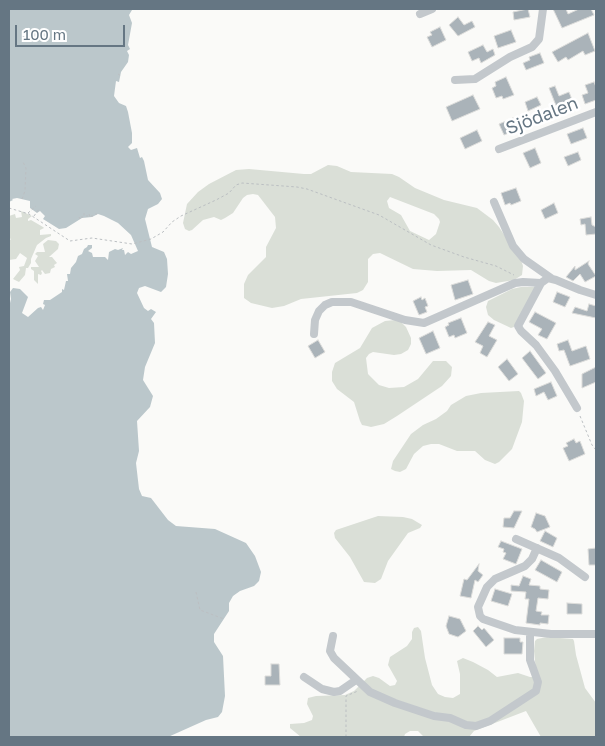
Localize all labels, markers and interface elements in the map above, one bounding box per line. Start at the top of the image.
scale bar [18,15,128,47]
text: 100 m [23,25,66,43]
street label: Sjödalen [503,92,581,140]

